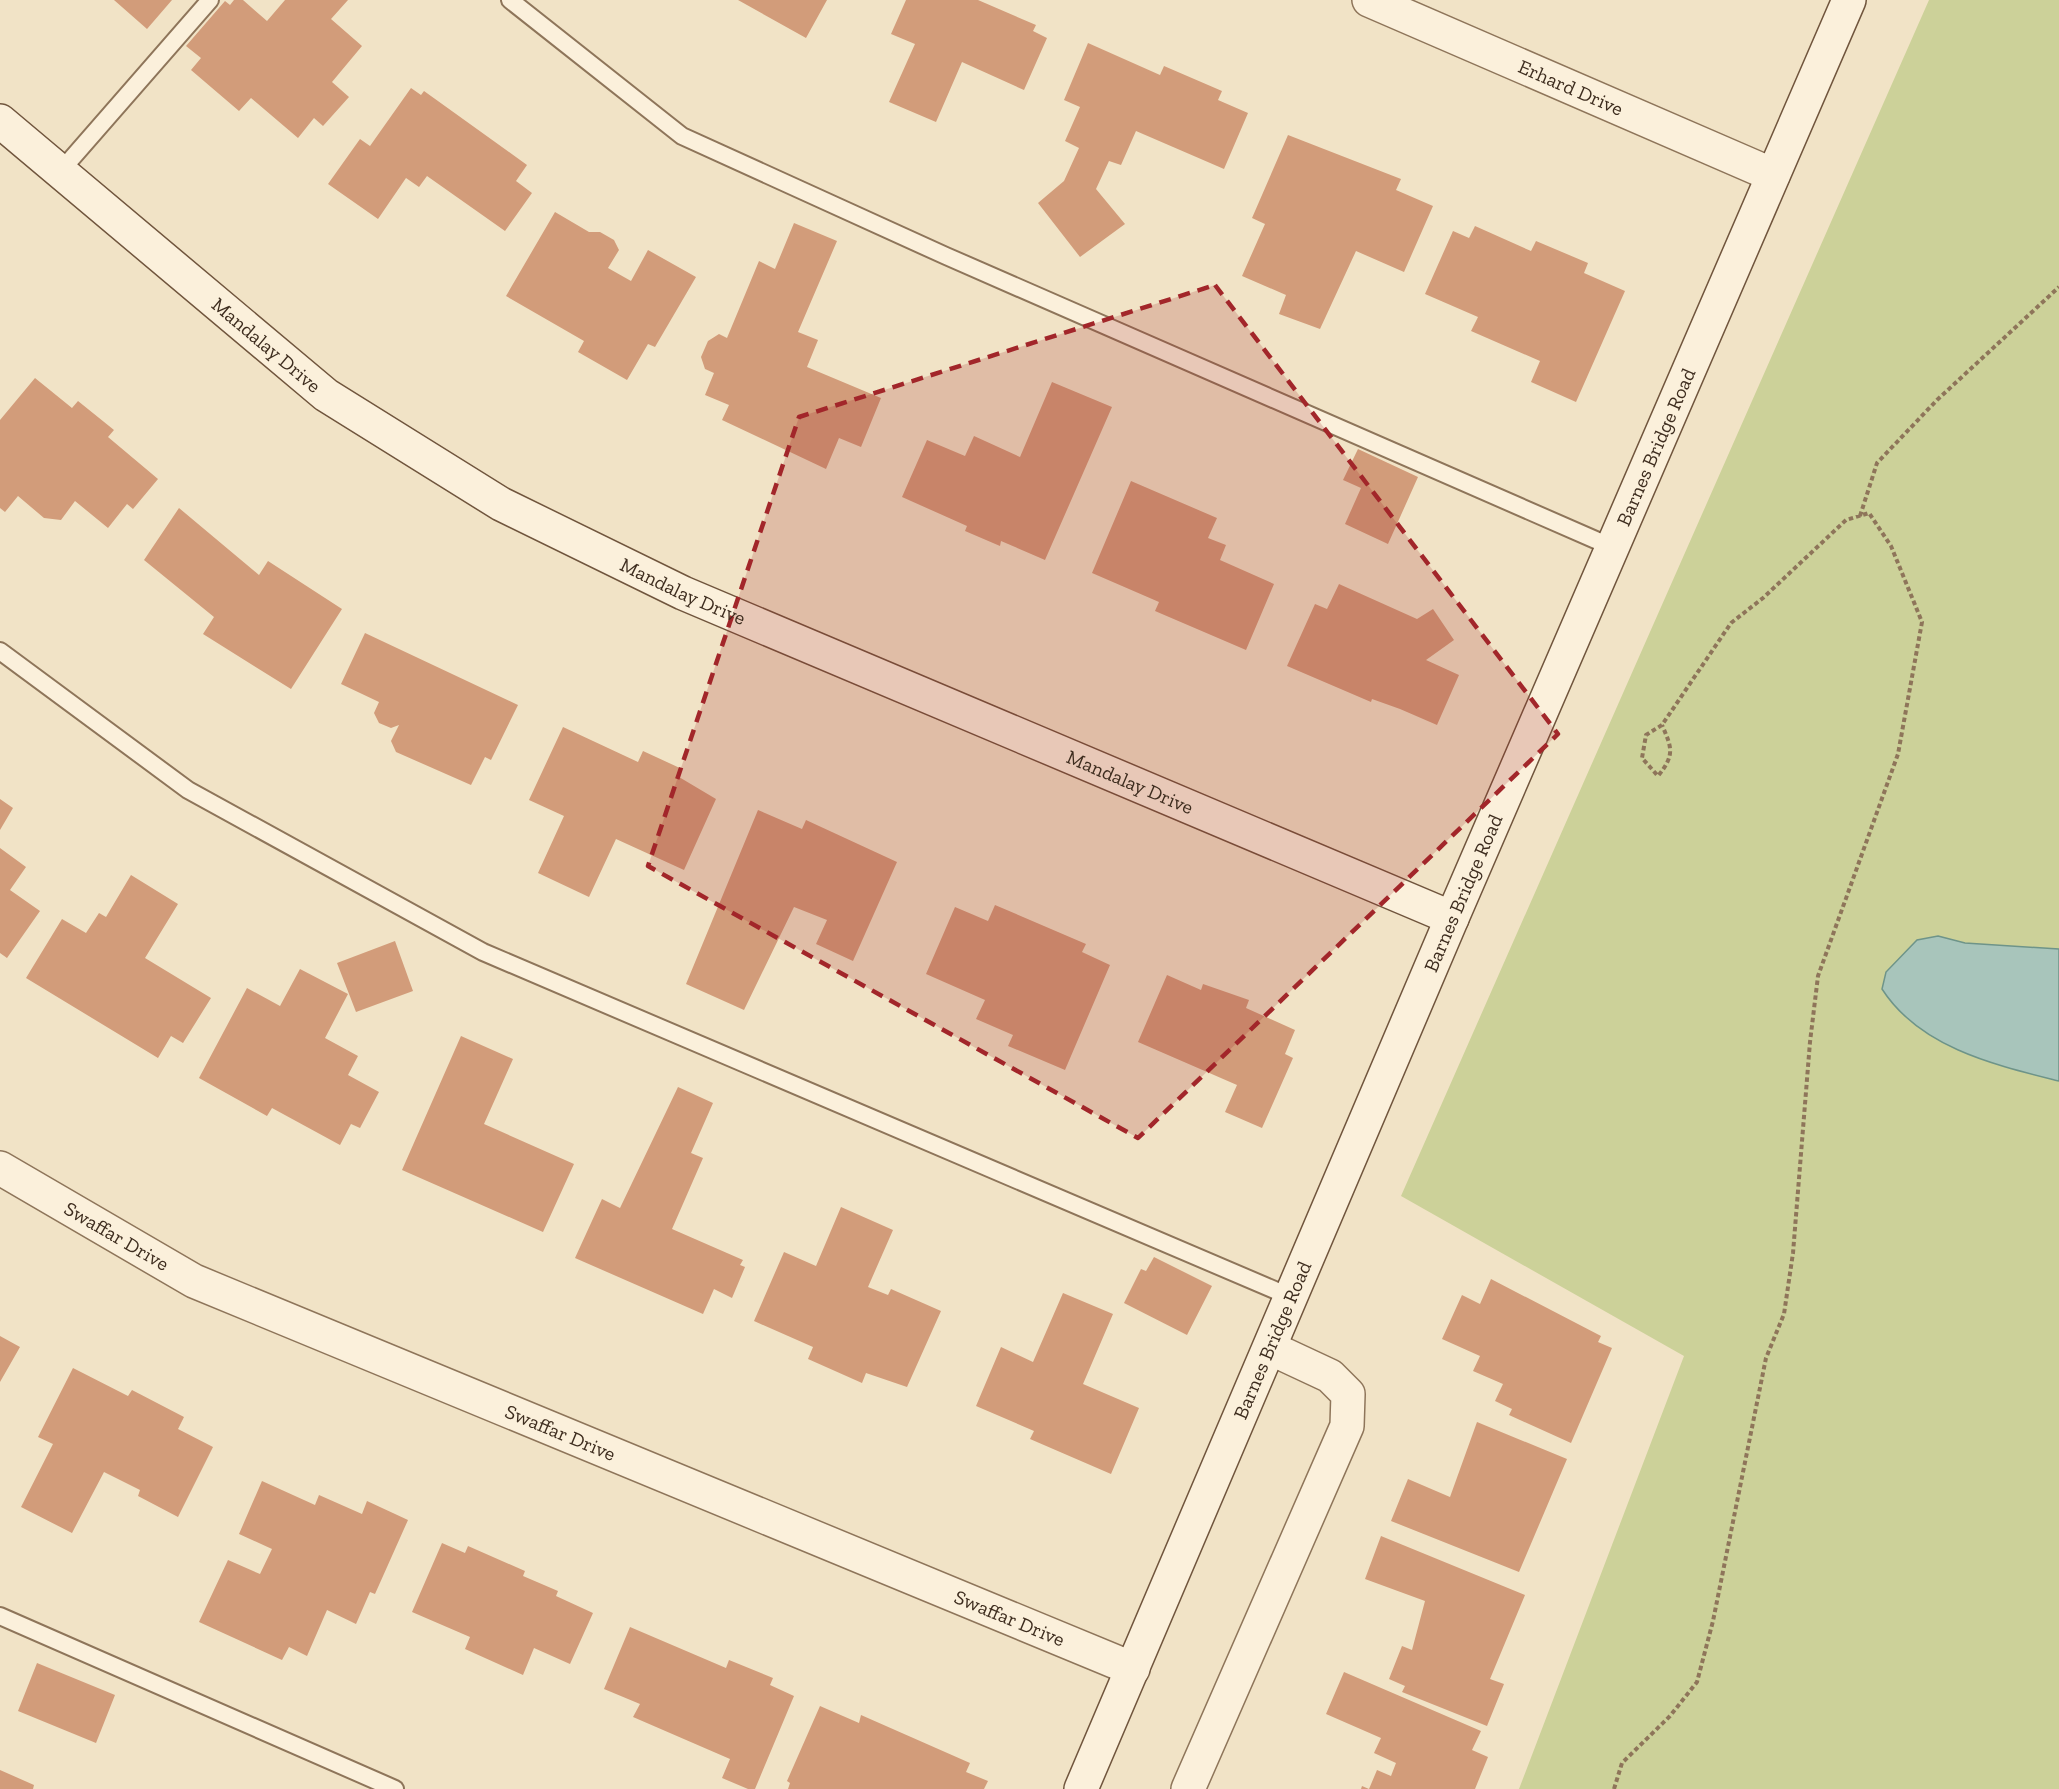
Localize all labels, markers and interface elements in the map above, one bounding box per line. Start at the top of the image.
street label: Erhard Drive [1515,54,1627,121]
street label: Mandalay Drive [207,292,326,398]
street label: Barnes Bridge Road [1611,364,1700,529]
street label: Mandalay Drive [616,552,749,630]
street label: Mandalay Drive [1063,745,1197,819]
street label: Barnes Bridge Road [1418,810,1507,976]
street label: Swaffar Drive [60,1196,173,1276]
street label: Barnes Bridge Road [1228,1257,1316,1423]
street label: Swaffar Drive [502,1399,619,1466]
street label: Swaffar Drive [951,1585,1068,1651]

